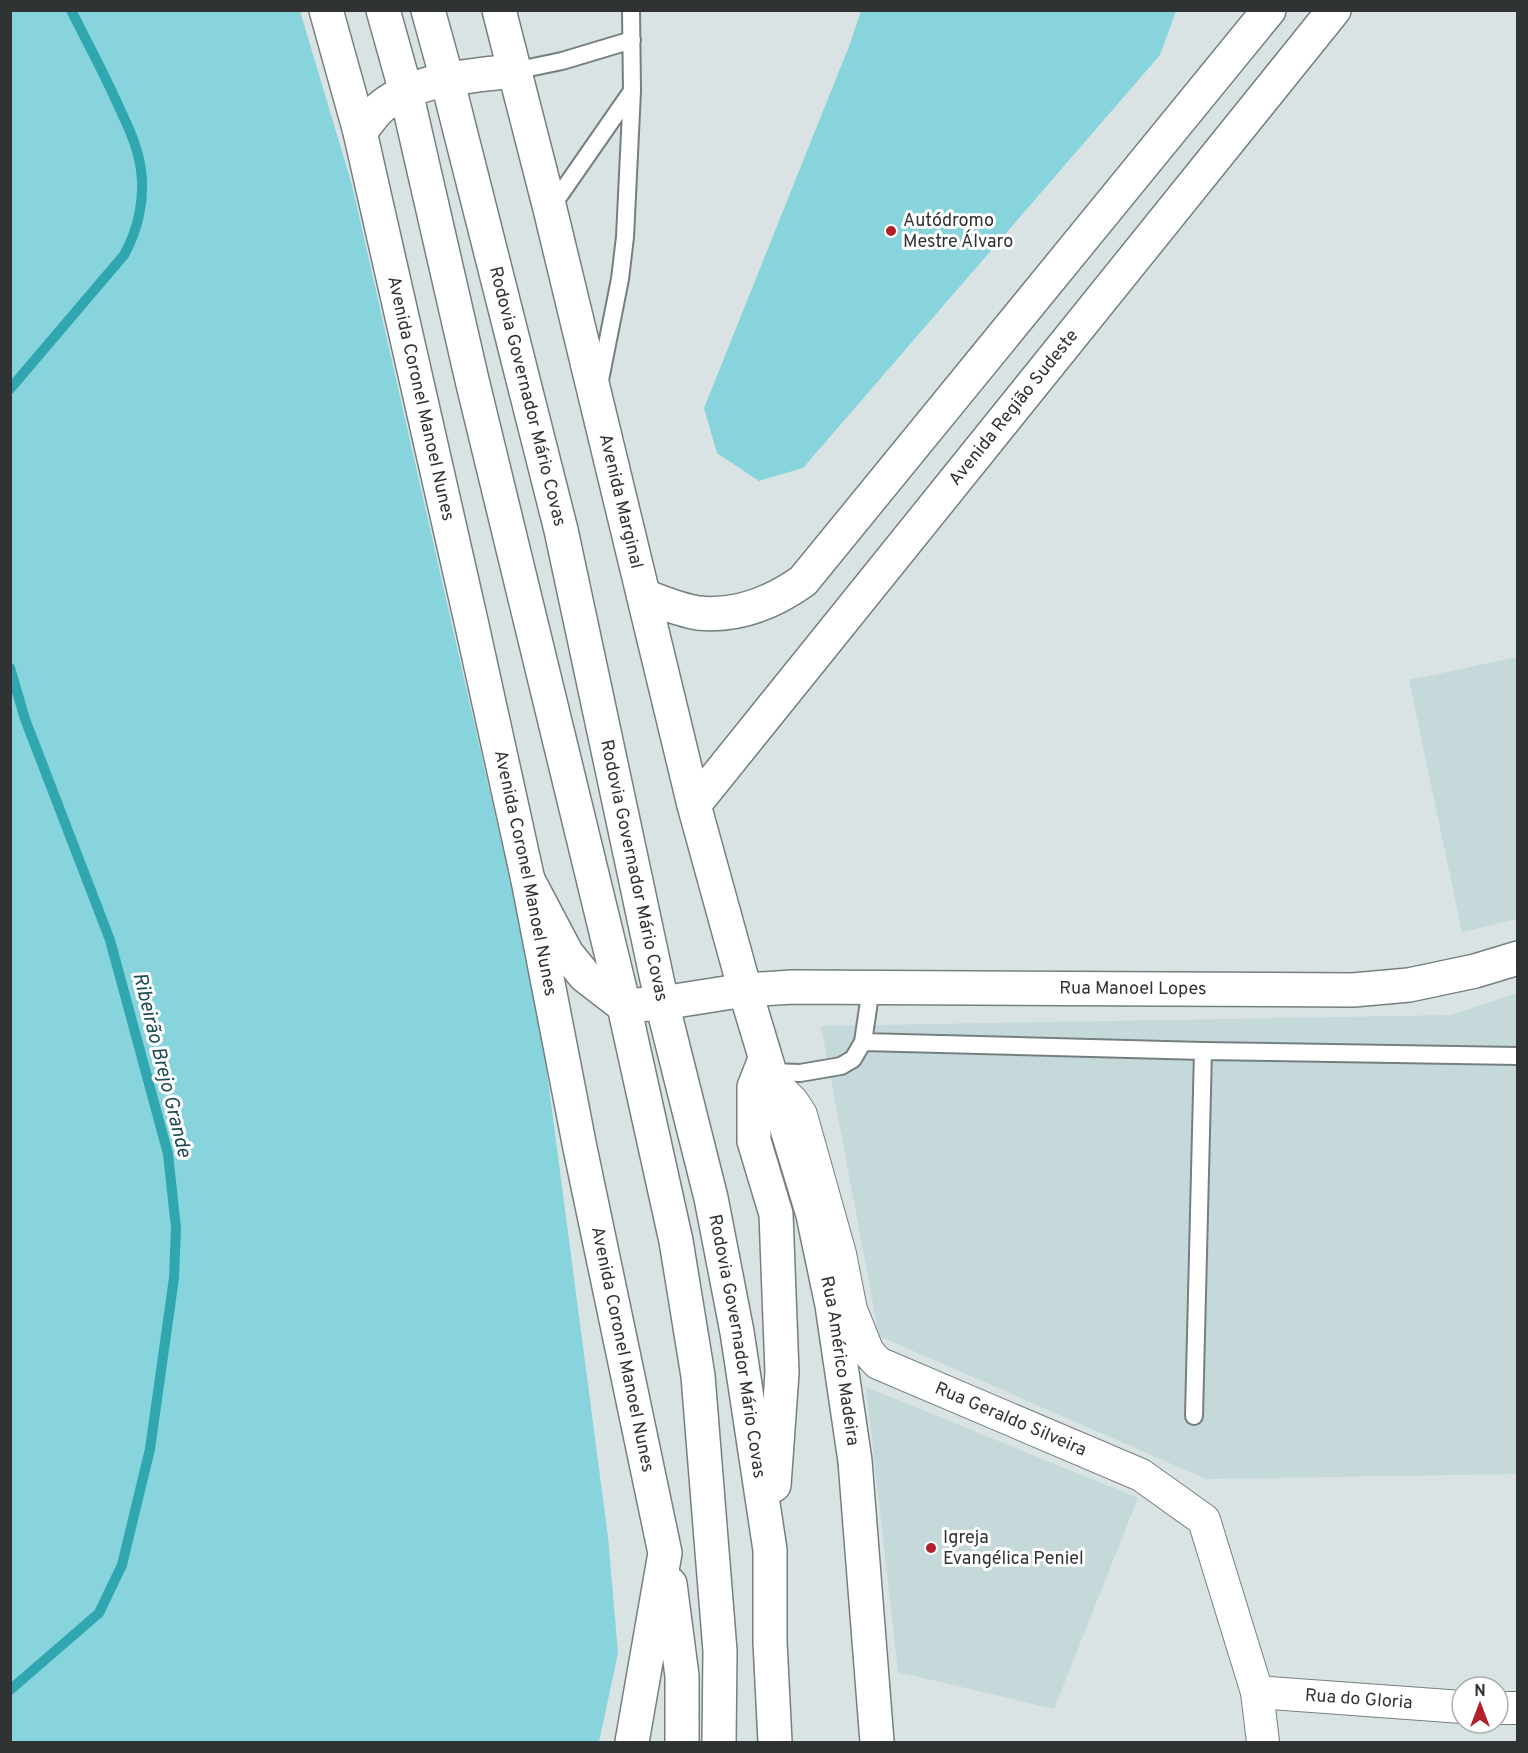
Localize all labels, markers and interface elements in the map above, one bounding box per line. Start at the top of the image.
place label: Autódromo Mestre Álvaro [903,210,1013,254]
marker: Autódromo Mestre Álvaro [884,224,898,238]
street label: Rodovia Governador Mário Covas [483,264,571,529]
street label: Avenida Coronel Manoel Nunes [382,274,459,523]
street label: Avenida Região Sudeste [944,325,1084,490]
street label: Avenida Marginal [593,431,648,571]
street label: Rodovia Governador Mário Covas [595,737,673,1004]
street label: Avenida Coronel Manoel Nunes [488,748,562,998]
water label: Ribeirão Brejo Grande [125,970,197,1161]
street label: Rua Manoel Lopes [1059,977,1207,1001]
street label: Rodovia Governador Mário Covas [703,1212,770,1480]
street label: Avenida Coronel Manoel Nunes [585,1224,659,1474]
street label: Rua Américo Madeira [815,1274,864,1447]
street label: Rua Geraldo Silveira [931,1377,1090,1462]
place label: Igreja Evangélica Peniel [943,1527,1084,1571]
marker: Igreja Evangélica Peniel [924,1541,938,1555]
north arrow [1450,1675,1510,1735]
text: N [1474,1682,1486,1702]
street label: Rua do Gloria [1304,1684,1413,1715]

